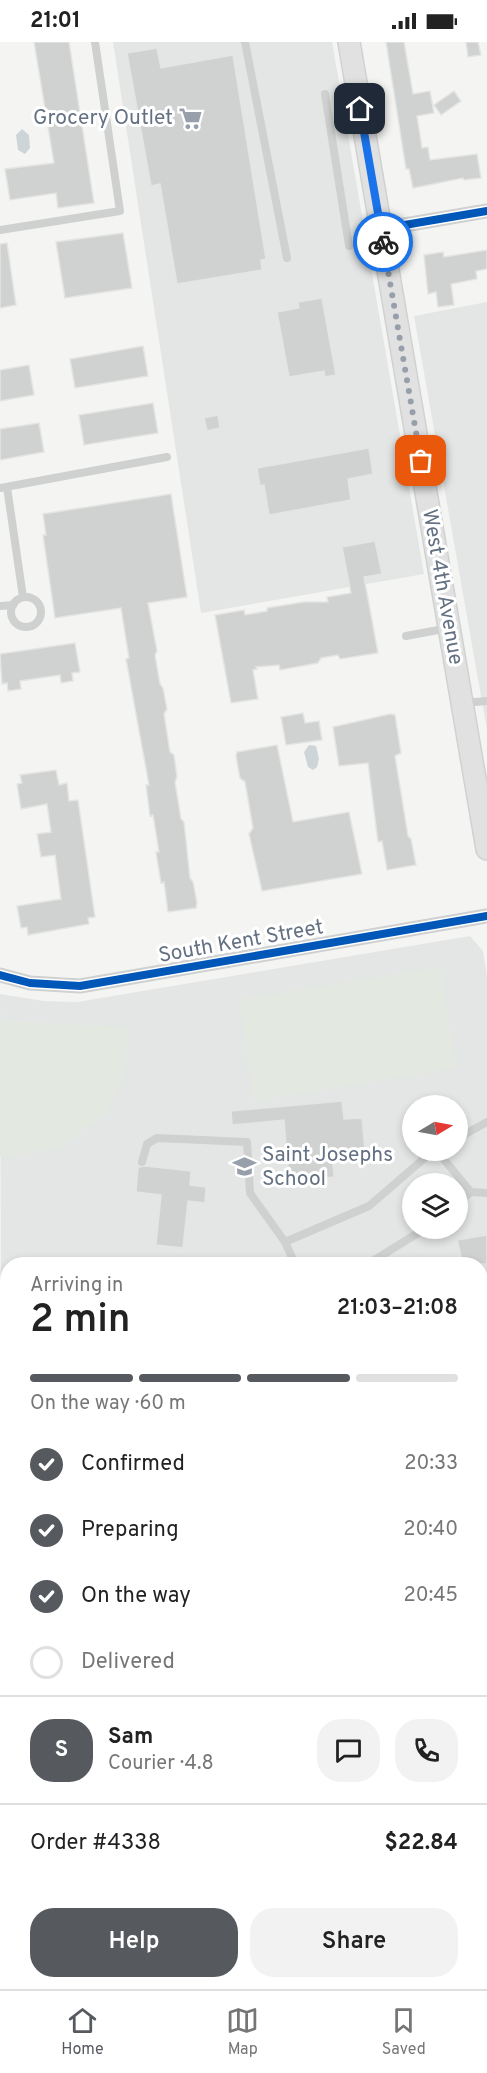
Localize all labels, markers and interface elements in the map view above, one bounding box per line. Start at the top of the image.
text: 21:01 [30,8,81,35]
pin [334,83,385,134]
icon: home [343,92,376,125]
place label: Grocery Outlet [33,105,173,132]
supermarket icon: Grocery Outlet [178,105,204,131]
courier [353,212,413,272]
icon: bike [367,226,400,259]
pin [395,435,446,486]
icon: bag [404,444,437,477]
street label: West 4th Avenue [415,507,469,667]
street label: South Kent Street [156,914,326,970]
north arrow [402,1095,468,1161]
map controls [402,1095,468,1239]
place label: Saint Josephs School [262,1142,393,1193]
school or university icon: Saint Josephs School [231,1154,257,1180]
button: layers [402,1173,468,1239]
text: Arriving in [30,1273,123,1299]
text: 21:03–21:08 [337,1295,458,1322]
text: 2 min [30,1297,131,1346]
text: On the way · 60 m [30,1391,186,1417]
icon: check [30,1448,63,1481]
text: Confirmed [81,1451,185,1478]
text: 20:33 [404,1451,458,1477]
icon: check [30,1514,63,1547]
text: Preparing [81,1517,179,1544]
text: 20:40 [403,1517,458,1543]
icon: check [30,1580,63,1613]
text: On the way [81,1583,191,1610]
text: 20:45 [404,1583,458,1609]
text: Delivered [81,1649,175,1676]
button: chat [317,1719,380,1782]
button: phone [395,1719,458,1782]
text: Sam [108,1724,153,1751]
text: S [55,1737,68,1764]
text: Courier · 4.8 [108,1751,214,1777]
text: Order #4338 [30,1830,161,1857]
text: $22.84 [384,1830,458,1857]
button: Help [30,1908,238,1977]
button: Share [250,1908,458,1977]
tab: Home [61,2004,104,2060]
tab: Map [226,2004,259,2060]
tab: Saved [382,2004,426,2060]

